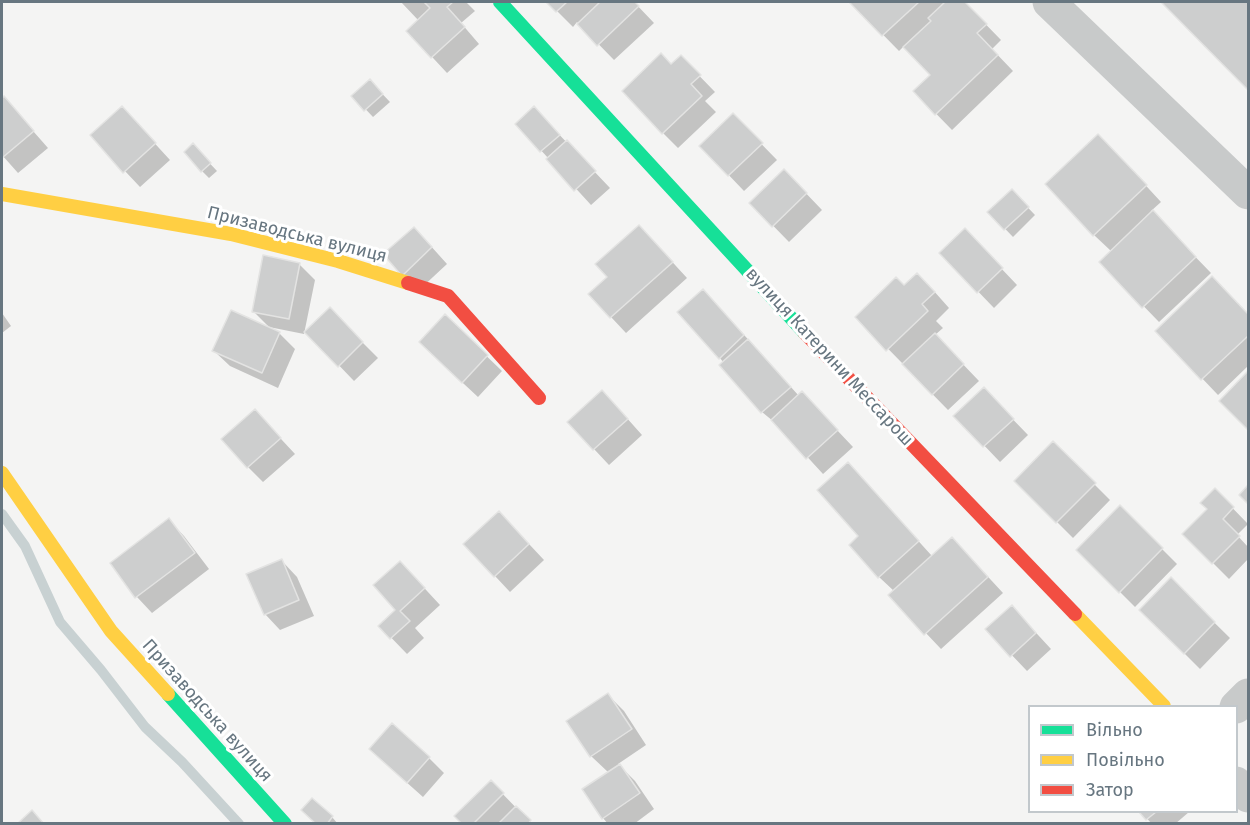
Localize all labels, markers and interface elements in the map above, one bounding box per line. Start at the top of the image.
street label: Призаводська вулиця [205,202,389,268]
street label: вулиця Катерини Мессарош [741,263,917,451]
street label: Призаводська вулиця [137,635,277,787]
legend [1028,705,1238,813]
text: Вільно [1086,719,1143,741]
text: Повільно [1086,749,1165,771]
text: Затор [1086,779,1134,801]

